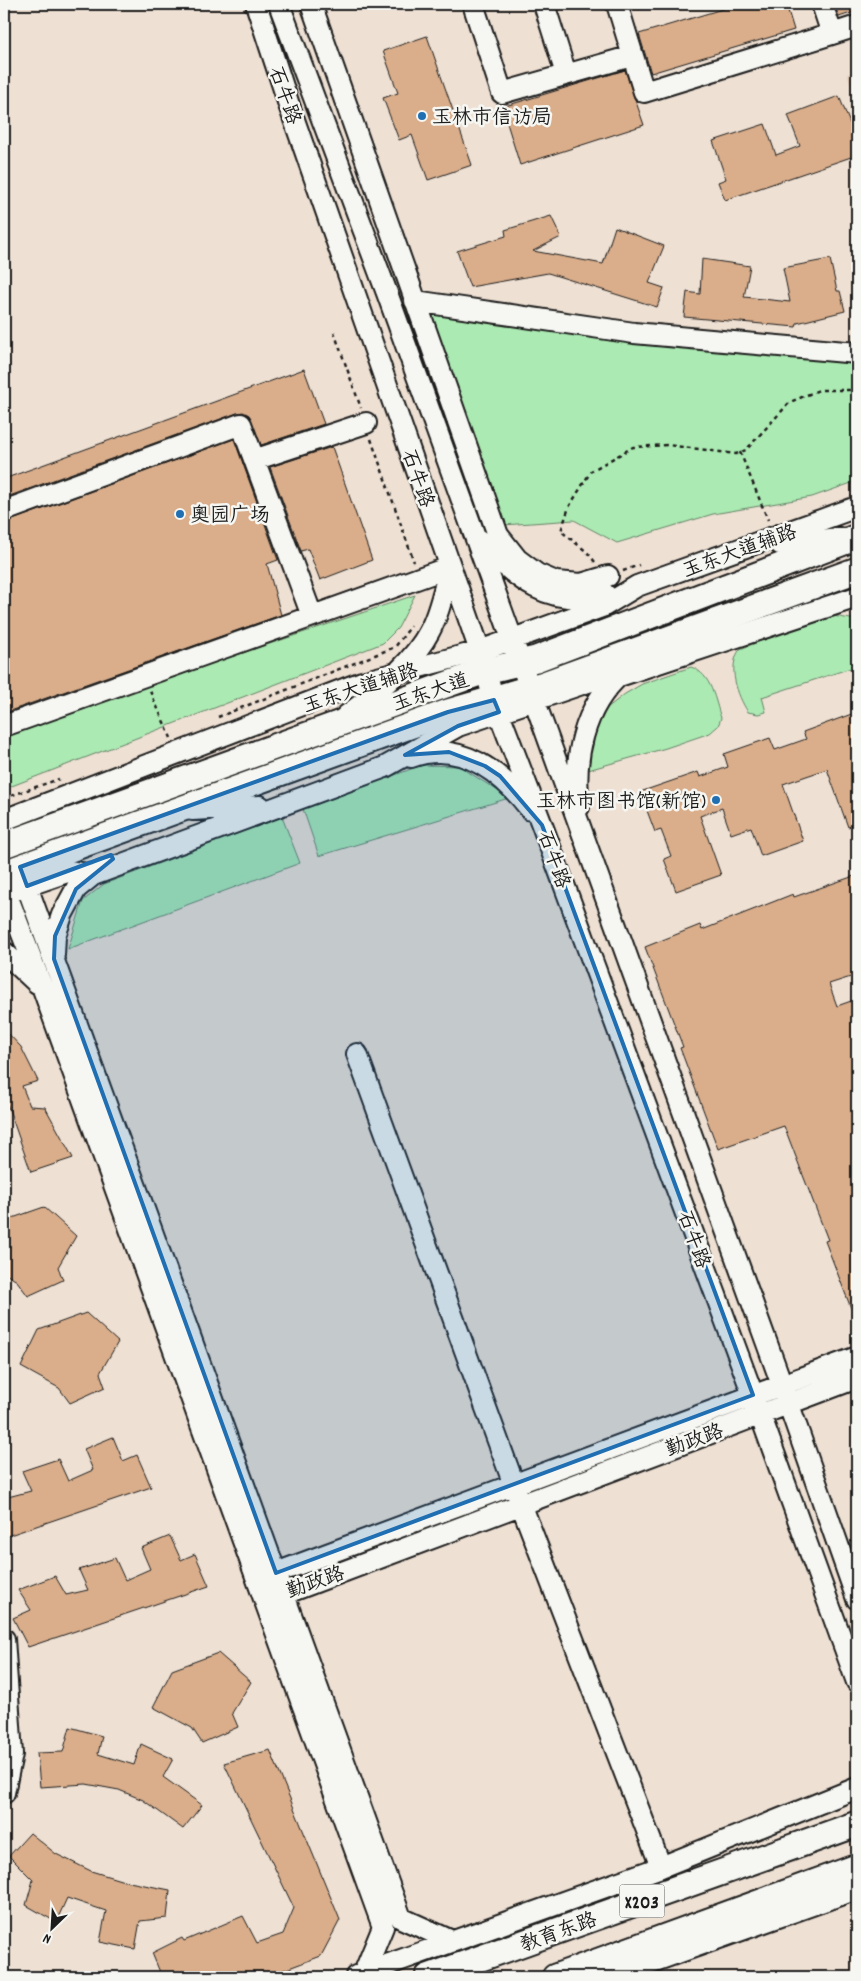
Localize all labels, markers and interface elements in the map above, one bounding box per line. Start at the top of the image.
street label: 石牛路 [260,63,306,130]
place label: 玉林市信访局 [432,105,552,133]
marker: 玉林市信访局 [416,110,428,122]
street label: 石牛路 [393,446,439,513]
place label: 奥园广场 [190,503,270,531]
marker: 奥园广场 [174,508,186,520]
street label: 玉东大道辅路 [679,519,802,586]
street label: 玉东大道辅路 [300,658,423,722]
street label: 玉东大道 [389,668,473,720]
place label: 玉林市图书馆(新馆) [536,789,706,817]
marker: 玉林市图书馆(新馆) [710,794,722,806]
street label: 石牛路 [529,827,576,894]
street label: 石牛路 [669,1207,716,1274]
street label: 勤政路 [662,1418,729,1465]
street label: 勤政路 [283,1561,350,1607]
road number: X203 [620,1884,664,1918]
north arrow [28,1904,78,1954]
street label: 教育东路 [517,1907,602,1961]
text: N [40,1927,55,1948]

